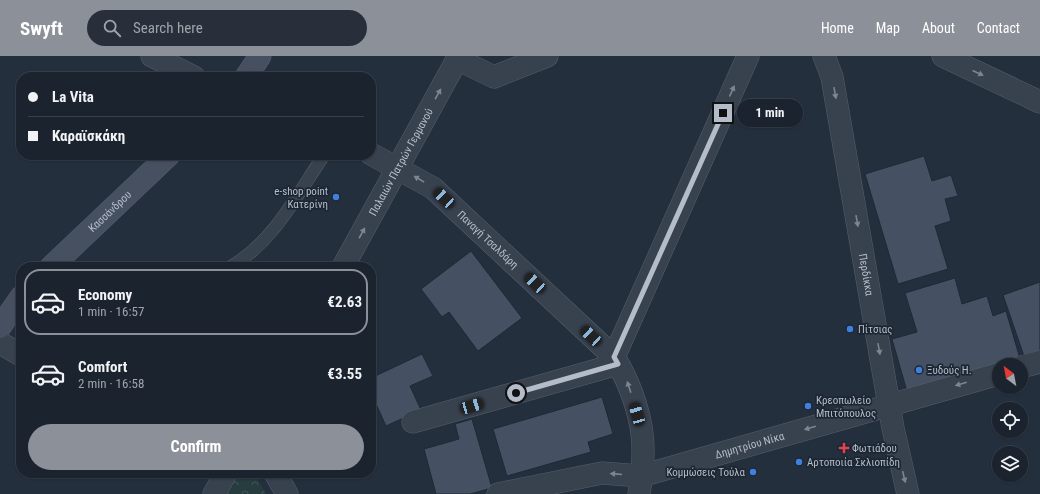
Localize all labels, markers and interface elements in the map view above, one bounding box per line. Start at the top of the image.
search box [87,10,367,46]
text: Swyft [20,17,63,40]
icon: search [101,17,123,39]
text: Search here [133,19,203,37]
text: Home [821,20,854,36]
text: Map [876,20,900,36]
text: About [922,20,955,36]
text: Contact [977,20,1020,36]
one-way arrow [972,69,984,76]
one-way arrow [730,85,736,97]
one-way arrow [832,87,838,99]
text: La Vita [52,88,94,106]
one-way arrow [434,88,441,100]
callout: 1 min [737,99,803,127]
route end [714,104,732,122]
text: 1 min [756,105,784,120]
street label: Παλαιών Πατρών Γερμανού [366,106,436,218]
text: Καραϊσκάκη [52,127,125,145]
one-way arrow [413,176,425,183]
place label: e-shop point Κατερίνη [274,185,328,211]
car [431,185,457,211]
street label: Κασσάνδρου [86,188,134,235]
marker: e-shop point Κατερίνη [331,192,341,202]
street label: Παναγή Τσαλδάρη [455,208,521,271]
one-way arrow [854,215,860,227]
one-way arrow [359,227,366,239]
street label: Περδίκκα [856,252,876,297]
car [522,270,548,296]
icon: car [30,284,66,320]
text: Economy [78,286,132,304]
text: €2.63 [327,293,362,311]
text: 1 min · 16:57 [78,304,144,319]
car [578,323,604,349]
place label: Πίτσιας [858,323,892,336]
marker: Πίτσιας [845,324,855,334]
one-way arrow [877,343,883,356]
icon: car [30,356,66,392]
text: Comfort [78,358,127,376]
north arrow [992,358,1028,394]
map controls [992,358,1028,482]
place label: Ξυδούς Η. [927,364,972,377]
text: €3.55 [327,365,362,383]
marker: Ξυδούς Η. [914,365,924,375]
text: 2 min · 16:58 [78,376,144,391]
one-way arrow [626,381,632,393]
one-way arrow [955,381,967,387]
route start [507,384,525,402]
place label: Κρεοπωλείο Μπιτόπουλος [816,394,876,420]
car [459,397,485,415]
car [628,401,646,427]
marker: Κρεοπωλείο Μπιτόπουλος [803,401,813,411]
button: locate [992,402,1028,438]
button: Confirm [28,424,364,470]
one-way arrow [803,425,815,431]
street label: Δημητρίου Νίκα [713,429,786,461]
place label: Φωτιάδου [852,442,897,455]
marker: Φωτιάδου [839,443,849,453]
button: layers [992,446,1028,482]
place label: Αρτοποιία Σκλιοπίδη [807,456,900,469]
marker: Αρτοποιία Σκλιοπίδη [794,457,804,467]
place label: Κομμώσεις Τούλα [666,466,746,479]
marker: Κομμώσεις Τούλα [748,467,758,477]
one-way arrow [610,471,623,477]
one-way arrow [902,471,908,483]

